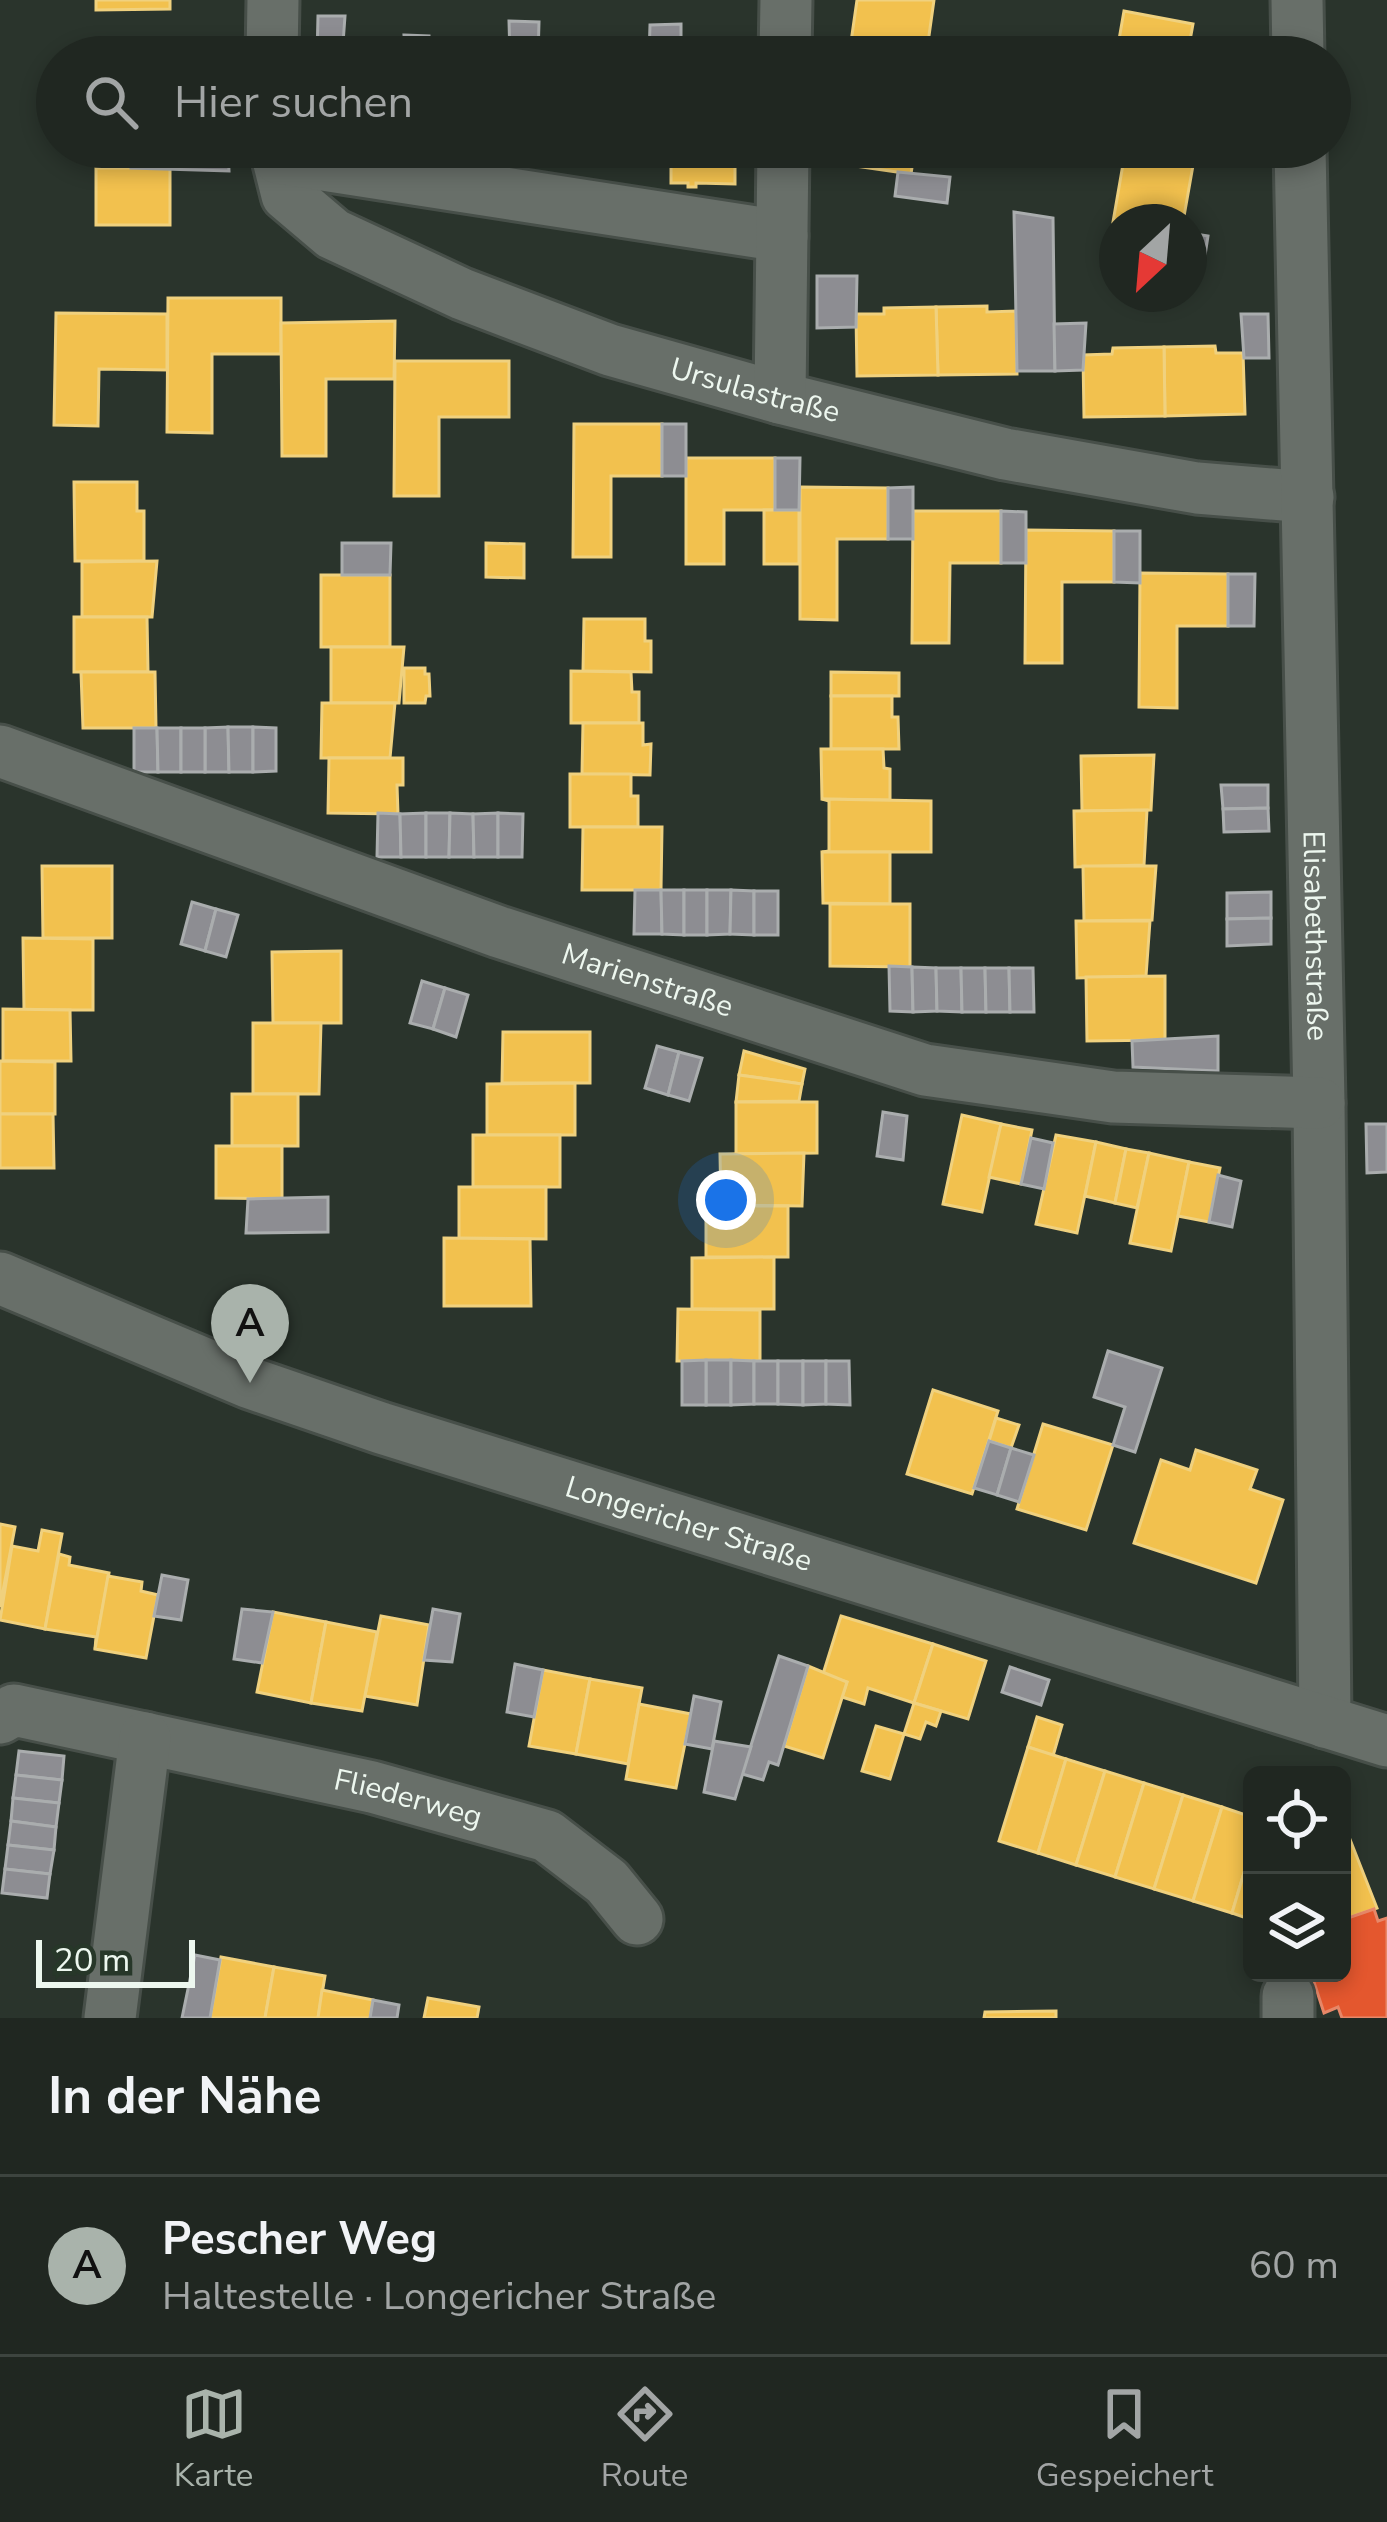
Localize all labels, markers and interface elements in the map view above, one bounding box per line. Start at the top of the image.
search box [36,36,1351,168]
icon: search [78,69,144,135]
text: Hier suchen [174,72,413,133]
north arrow [1099,204,1207,312]
street label: Ursulastraße [666,348,844,433]
street label: Elisabethstraße [1293,830,1338,1041]
street label: Marienstraße [557,933,739,1027]
your location [696,1170,756,1230]
pin: A [211,1284,289,1383]
street label: Longericher Straße [560,1466,817,1581]
street label: Fliederweg [330,1759,487,1837]
map controls [1243,1766,1351,1982]
button: locate [1243,1766,1351,1874]
button: layers [1243,1874,1351,1982]
scale bar [36,1934,195,1987]
text: 20 m [54,1938,130,1983]
text: In der Nähe [48,2061,321,2131]
text: Pescher Weg [162,2209,437,2270]
text: A [72,2239,102,2292]
text: 60 m [1249,2239,1339,2292]
text: Haltestelle · Longericher Straße [162,2270,716,2323]
tab: Karte [174,2381,253,2498]
tab: Route [601,2381,688,2498]
tab: Gespeichert [1036,2381,1213,2498]

